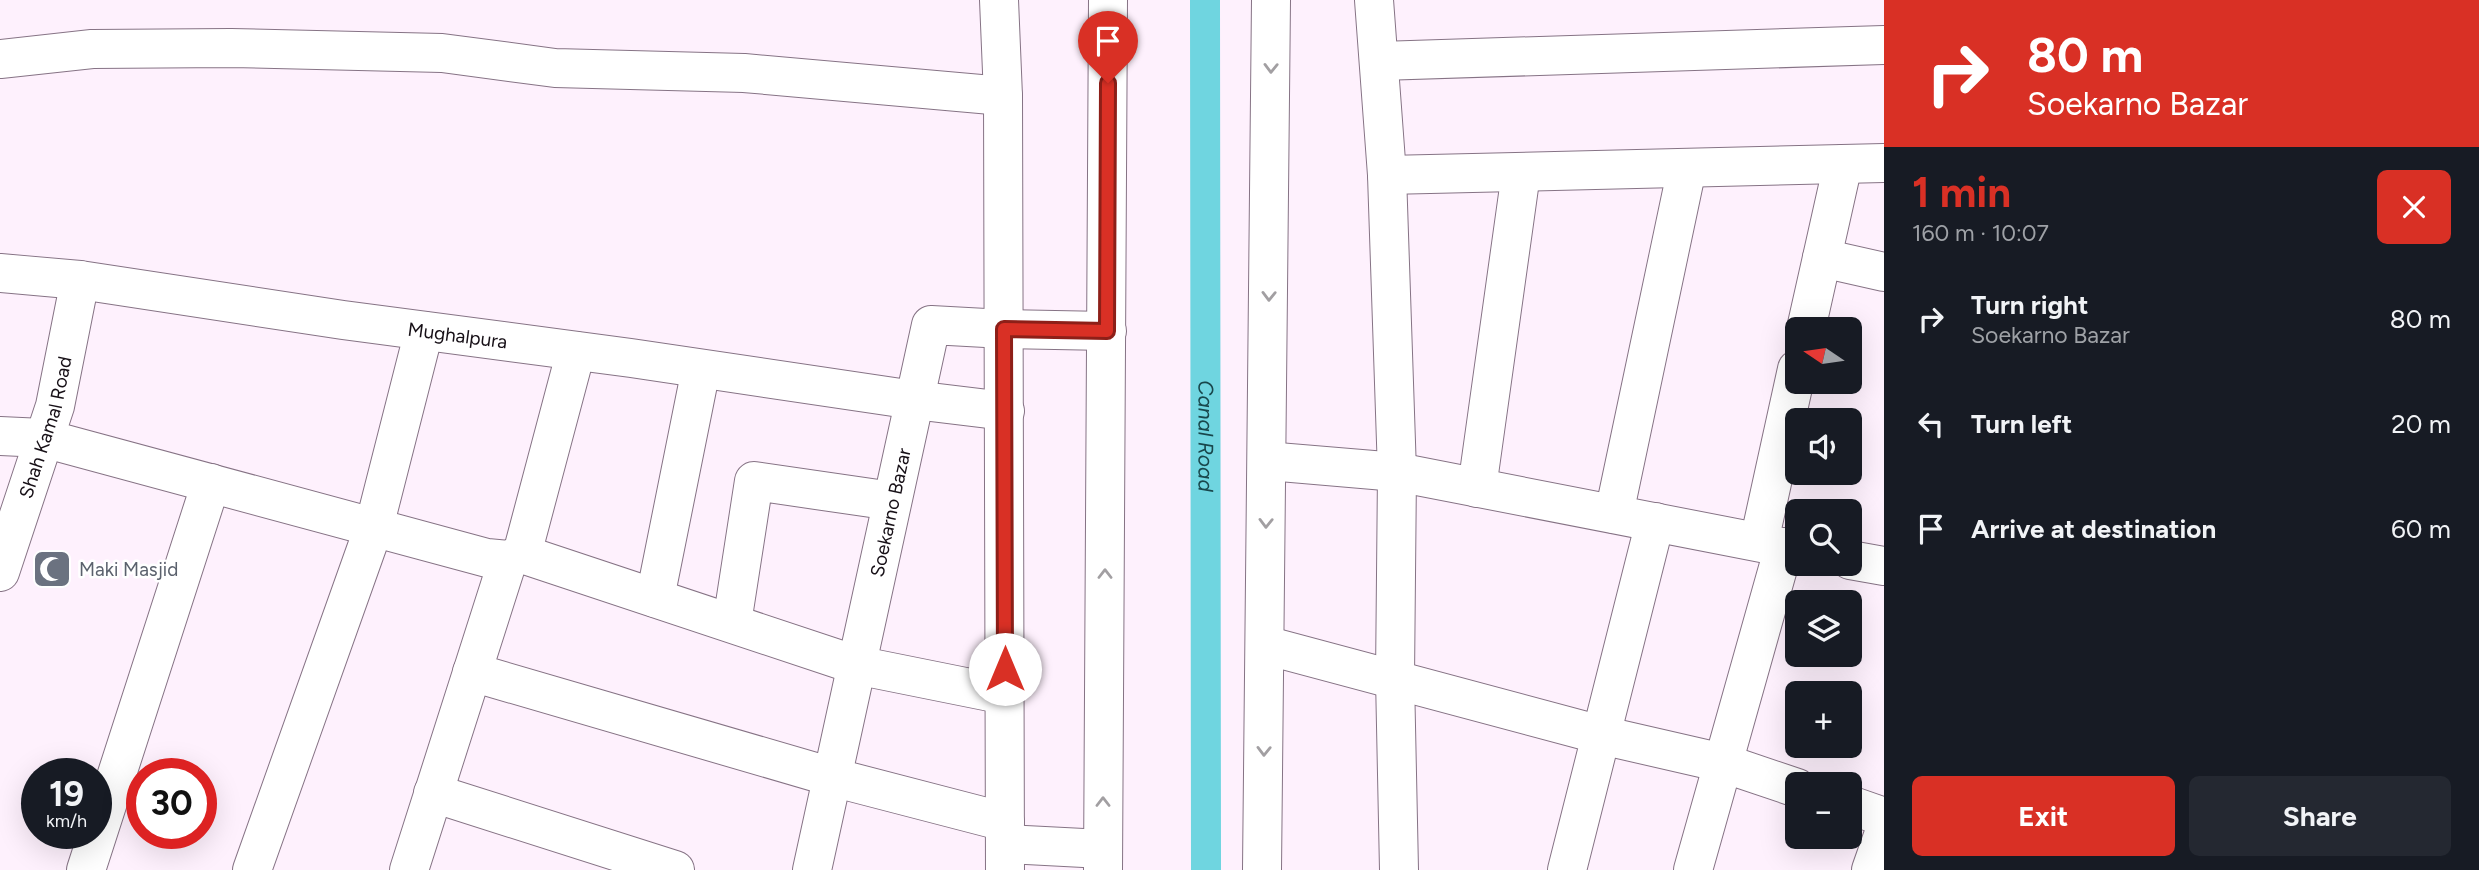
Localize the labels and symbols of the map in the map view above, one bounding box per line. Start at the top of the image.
pin [1078,11,1138,83]
one-way arrow [1263,63,1279,74]
one-way arrow [1261,290,1276,301]
north arrow [1785,317,1862,394]
street label: Mughalpura [406,318,509,354]
street label: Shah Kamal Road [14,354,77,501]
water label: Canal Road [1193,380,1219,492]
street label: Soekarno Bazar [865,445,916,579]
one-way arrow [1258,518,1274,529]
mosque icon: Maki Masjid [31,548,73,590]
place label: Maki Masjid [79,558,178,581]
one-way arrow [1097,569,1113,579]
position arrow [968,632,1042,706]
one-way arrow [1256,746,1272,756]
speed limit sign: 30 [126,758,217,849]
one-way arrow [1095,796,1111,807]

